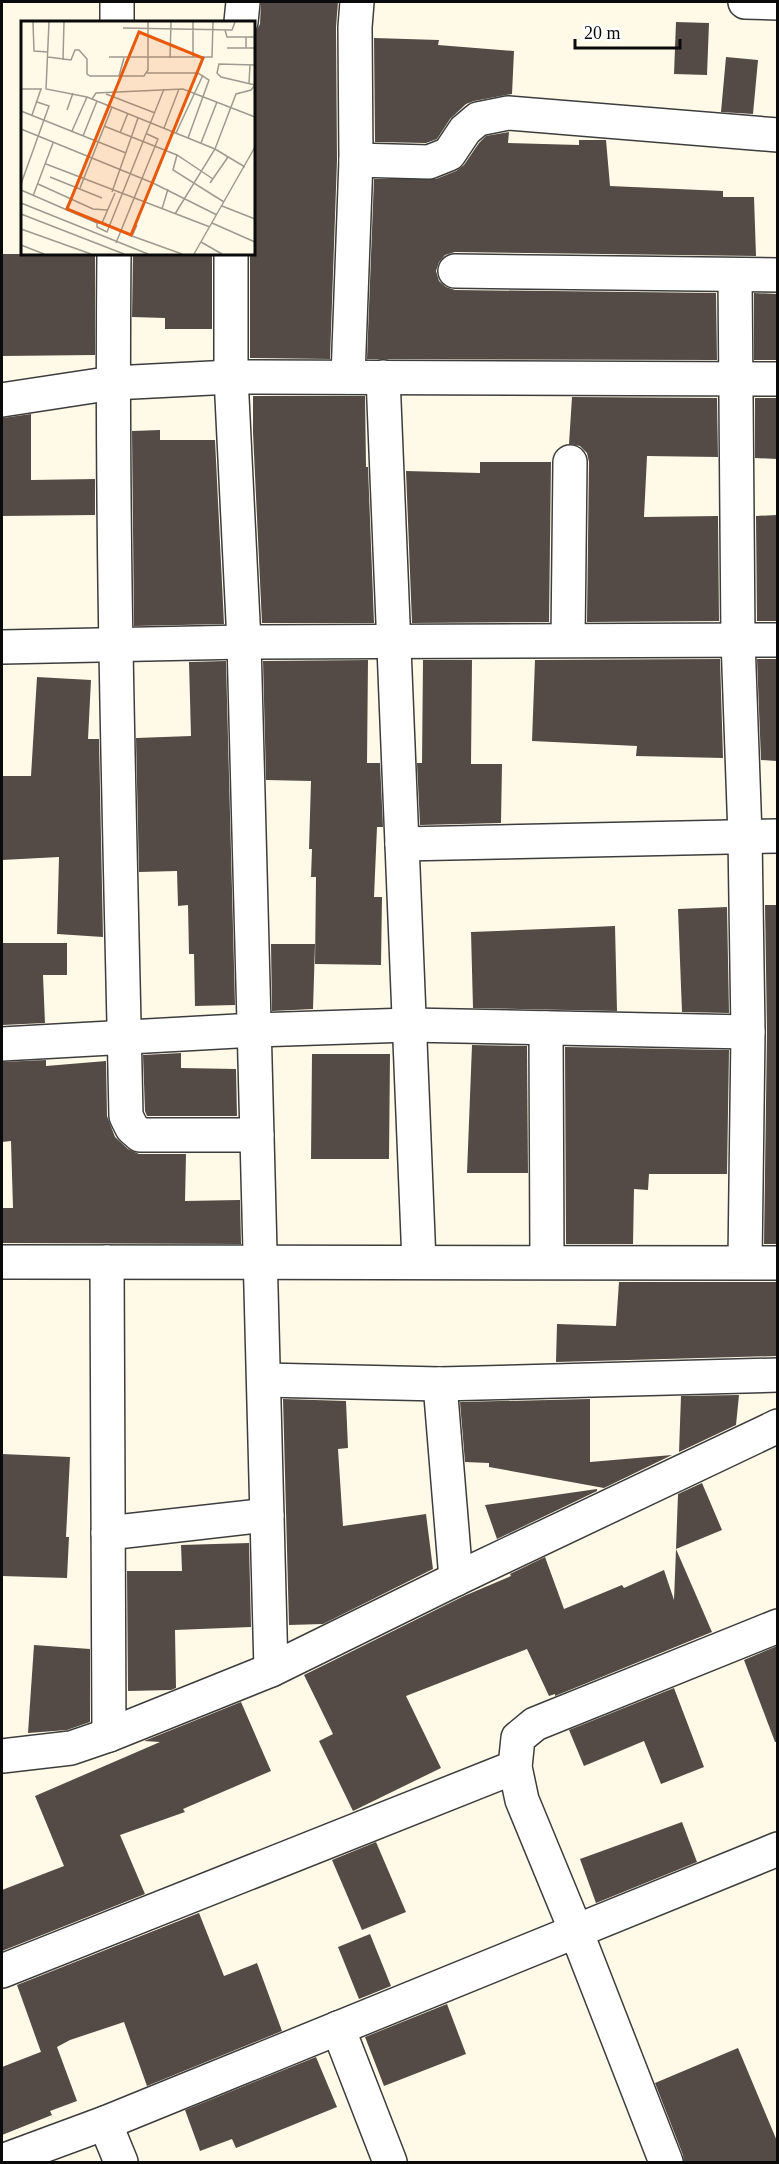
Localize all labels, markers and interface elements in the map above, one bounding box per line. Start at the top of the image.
scale bar [575,12,680,50]
inset map [21,21,255,255]
text: 20 m [584,23,621,43]

